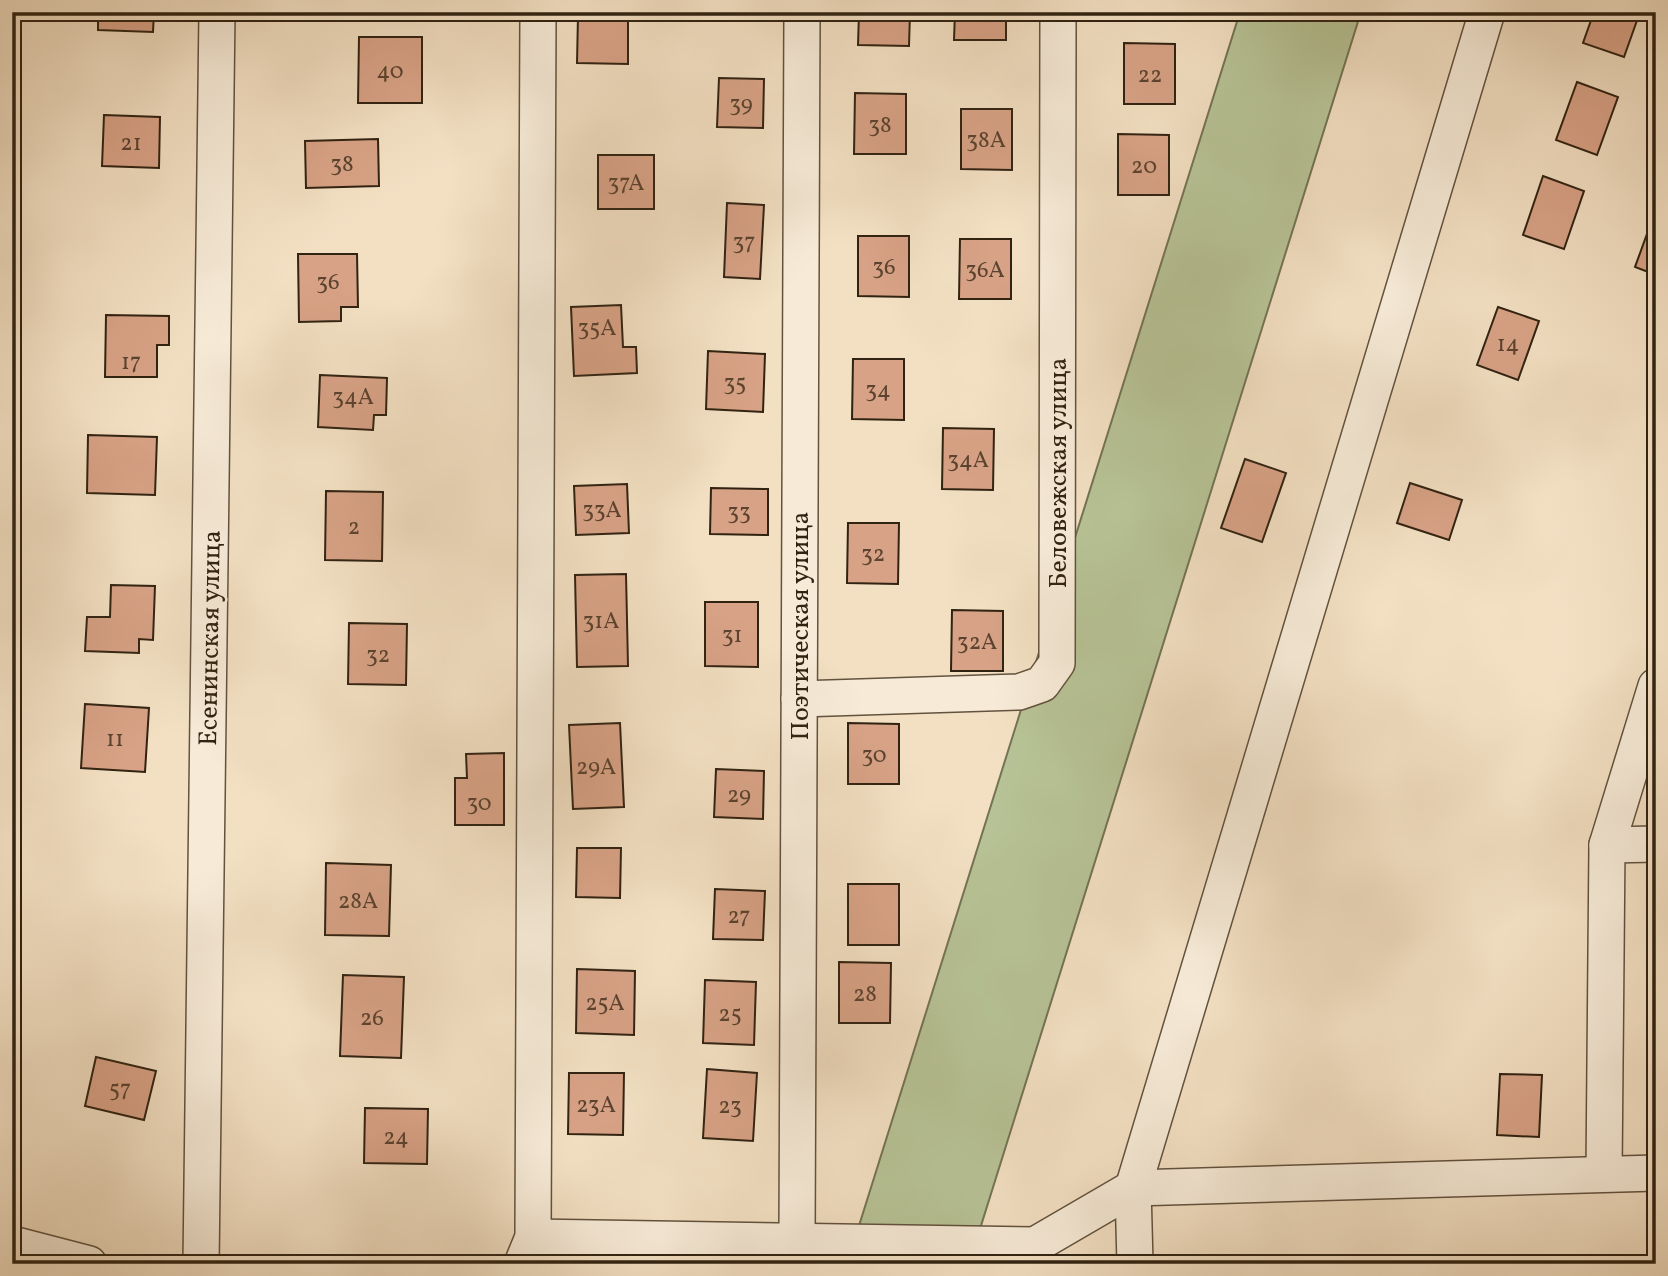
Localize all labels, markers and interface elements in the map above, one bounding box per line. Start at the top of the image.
house number: 40 [376,56,404,88]
house number: 22 [1138,60,1162,92]
house number: 39 [729,89,753,121]
house number: 38 [868,110,892,142]
house number: 38А [966,125,1006,157]
house number: 21 [120,128,142,160]
house number: 38 [330,149,354,181]
house number: 20 [1131,151,1157,183]
house number: 37А [608,168,644,200]
house number: 37 [733,227,755,259]
house number: 36 [872,252,896,284]
house number: 36А [965,255,1005,287]
house number: 36 [316,267,340,299]
house number: 35А [577,313,617,345]
house number: 14 [1497,329,1519,361]
house number: 17 [121,347,141,379]
street label: Беловежская улица [1041,358,1077,588]
house number: 35 [724,368,746,400]
house number: 34 [865,375,891,407]
house number: 34А [332,382,374,414]
house number: 34А [947,445,989,477]
house number: 33А [582,495,622,527]
house number: 33 [727,497,751,529]
house number: 2 [348,512,360,544]
street label: Поэтическая улица [783,512,819,740]
street label: Есенинская улица [191,530,231,746]
house number: 32 [861,539,885,571]
house number: 31А [583,606,619,638]
house number: 31 [722,620,742,652]
house number: 32А [957,627,997,659]
house number: 32 [366,640,390,672]
house number: 11 [106,724,124,756]
house number: 30 [861,740,887,772]
house number: 29А [576,752,616,784]
house number: 29 [727,780,751,812]
house number: 30 [466,788,492,820]
house number: 28А [338,886,378,918]
house number: 27 [728,901,750,933]
house number: 28 [853,979,877,1011]
house number: 25А [585,988,625,1020]
house number: 25 [718,999,742,1031]
house number: 26 [360,1003,384,1035]
house number: 57 [109,1074,131,1106]
house number: 23А [576,1090,616,1122]
house number: 23 [718,1091,742,1123]
house number: 24 [383,1122,409,1154]

